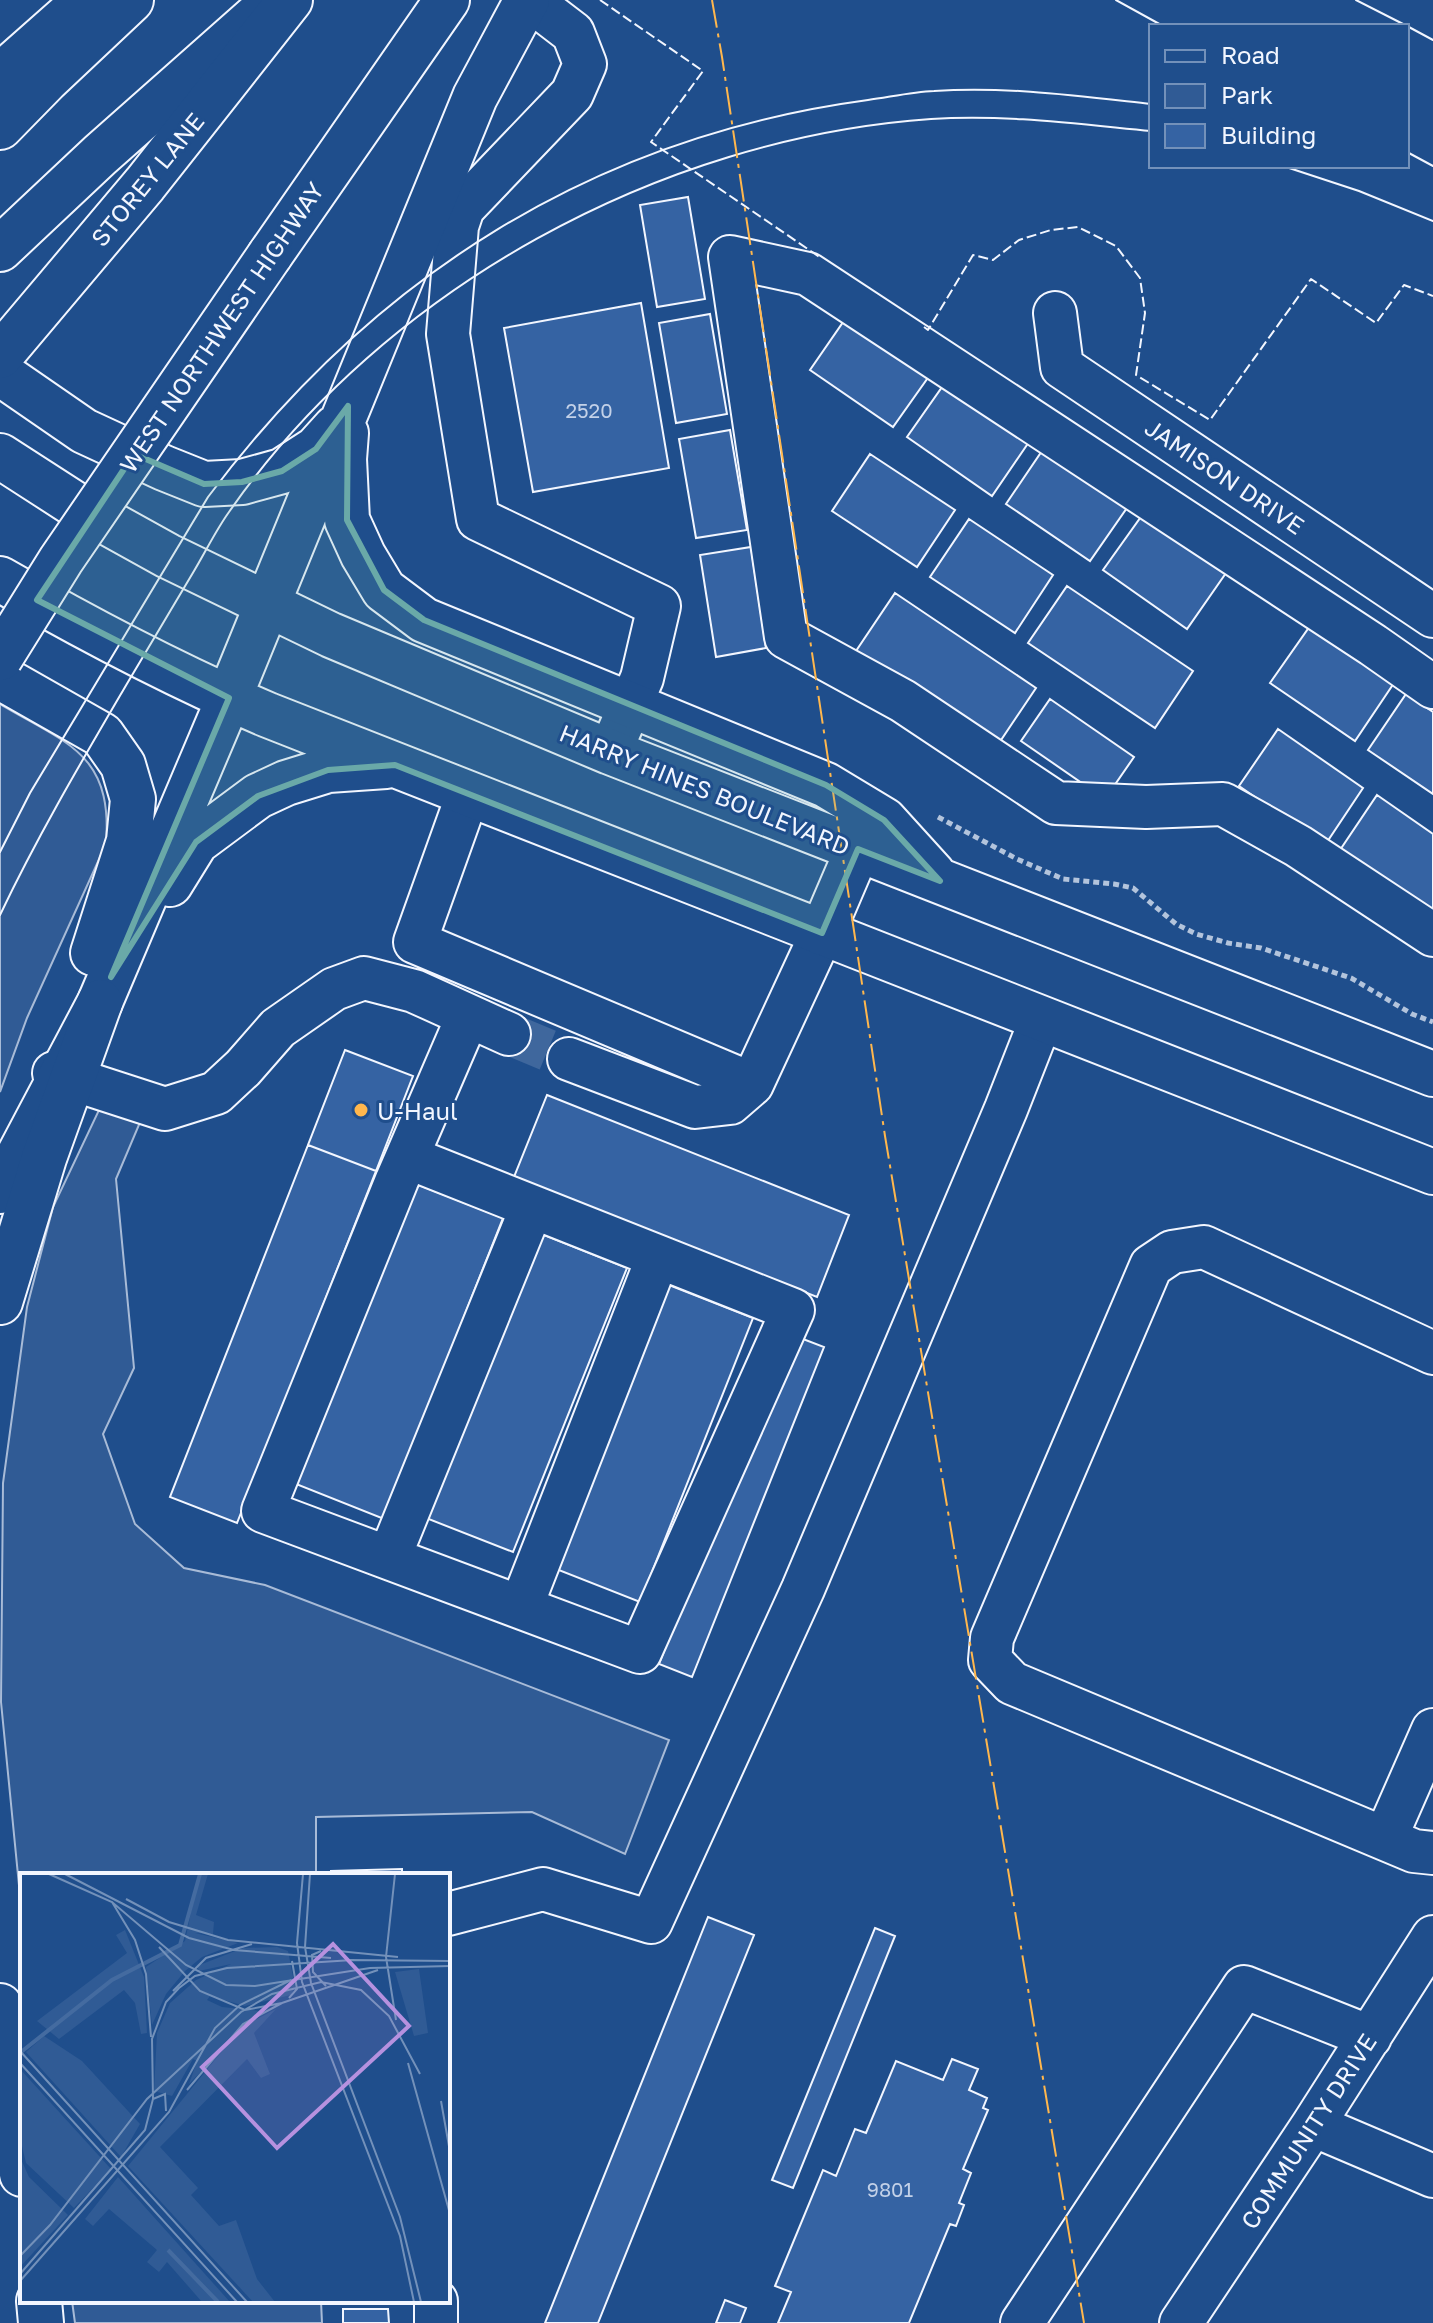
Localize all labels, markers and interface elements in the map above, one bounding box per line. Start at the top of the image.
legend [1149,24,1409,168]
text: Road [1221,40,1280,69]
text: Park [1221,80,1273,109]
street label: STOREY LANE [84,106,210,252]
text: Building [1221,120,1316,149]
street label: WEST NORTHWEST HIGHWAY [113,176,330,478]
house number: 2520 [565,398,613,422]
street label: JAMISON DRIVE [1140,412,1310,540]
street label: HARRY HINES BOULEVARD [556,717,854,861]
place label: U-Haul [377,1096,458,1125]
marker: U-Haul [352,1101,370,1119]
inset map [20,1873,450,2303]
street label: COMMUNITY DRIVE [1234,2028,1382,2234]
house number: 9801 [867,2177,913,2201]

